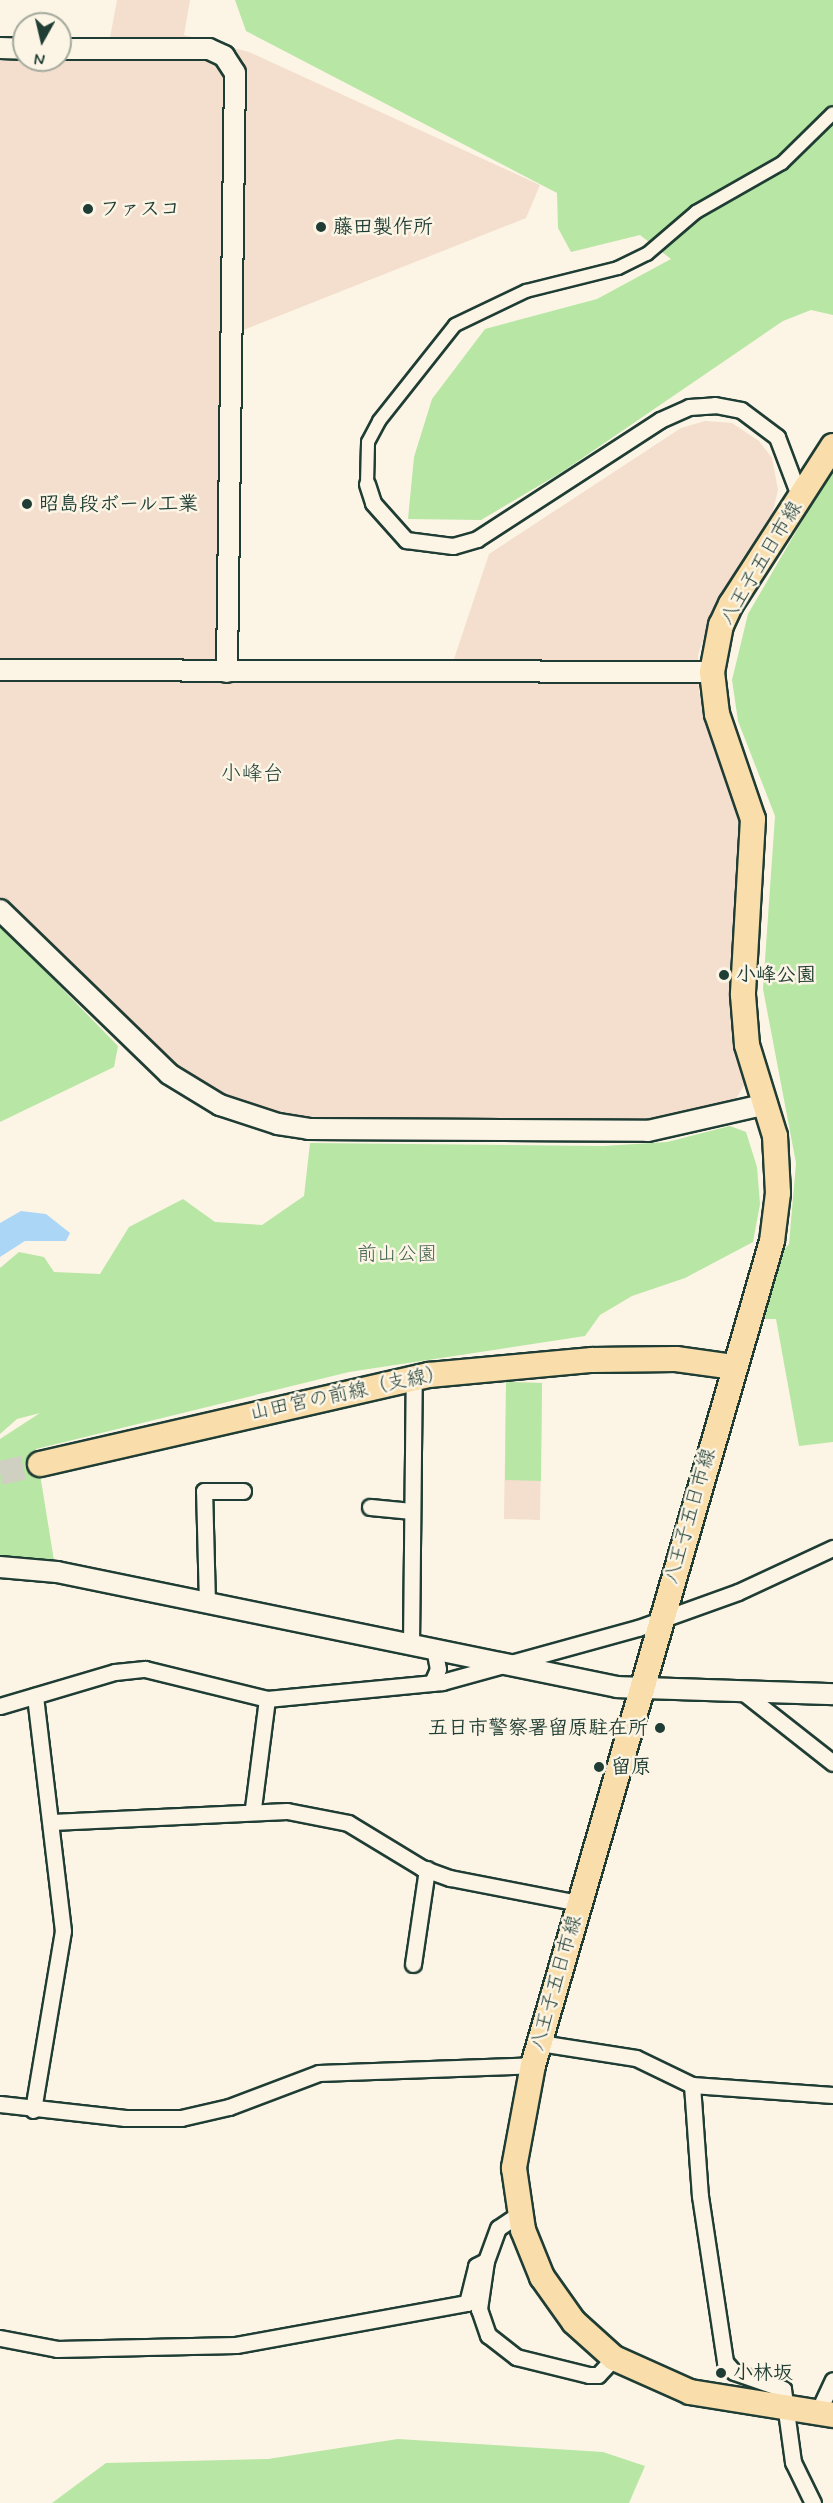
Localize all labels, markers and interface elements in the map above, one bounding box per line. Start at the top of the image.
north arrow [12,12,72,72]
text: N [33,47,46,69]
place label: ファスコ [100,197,180,221]
marker: ファスコ [81,202,95,216]
place label: 藤田製作所 [333,215,433,239]
marker: 藤田製作所 [314,220,328,234]
place label: 昭島段ボール工業 [39,492,199,516]
marker: 昭島段ボール工業 [20,497,34,511]
street label: 八王子五日市線 [715,497,807,629]
district label: 小峰台 [221,761,283,787]
place label: 小峰公園 [736,963,816,987]
marker: 小峰公園 [717,968,731,982]
park label: 前山公園 [357,1242,437,1266]
street label: 山田宮の前線（支線） [248,1360,448,1426]
street label: 八王子五日市線 [659,1445,721,1587]
place label: 五日市警察署留原駐在所 [428,1716,648,1740]
marker: 五日市警察署留原駐在所 [653,1721,667,1735]
place label: 留原 [611,1755,651,1779]
marker: 留原 [592,1760,606,1774]
street label: 八王子五日市線 [525,1912,587,2054]
place label: 小林坂 [733,2361,793,2385]
marker: 小林坂 [714,2366,728,2380]

